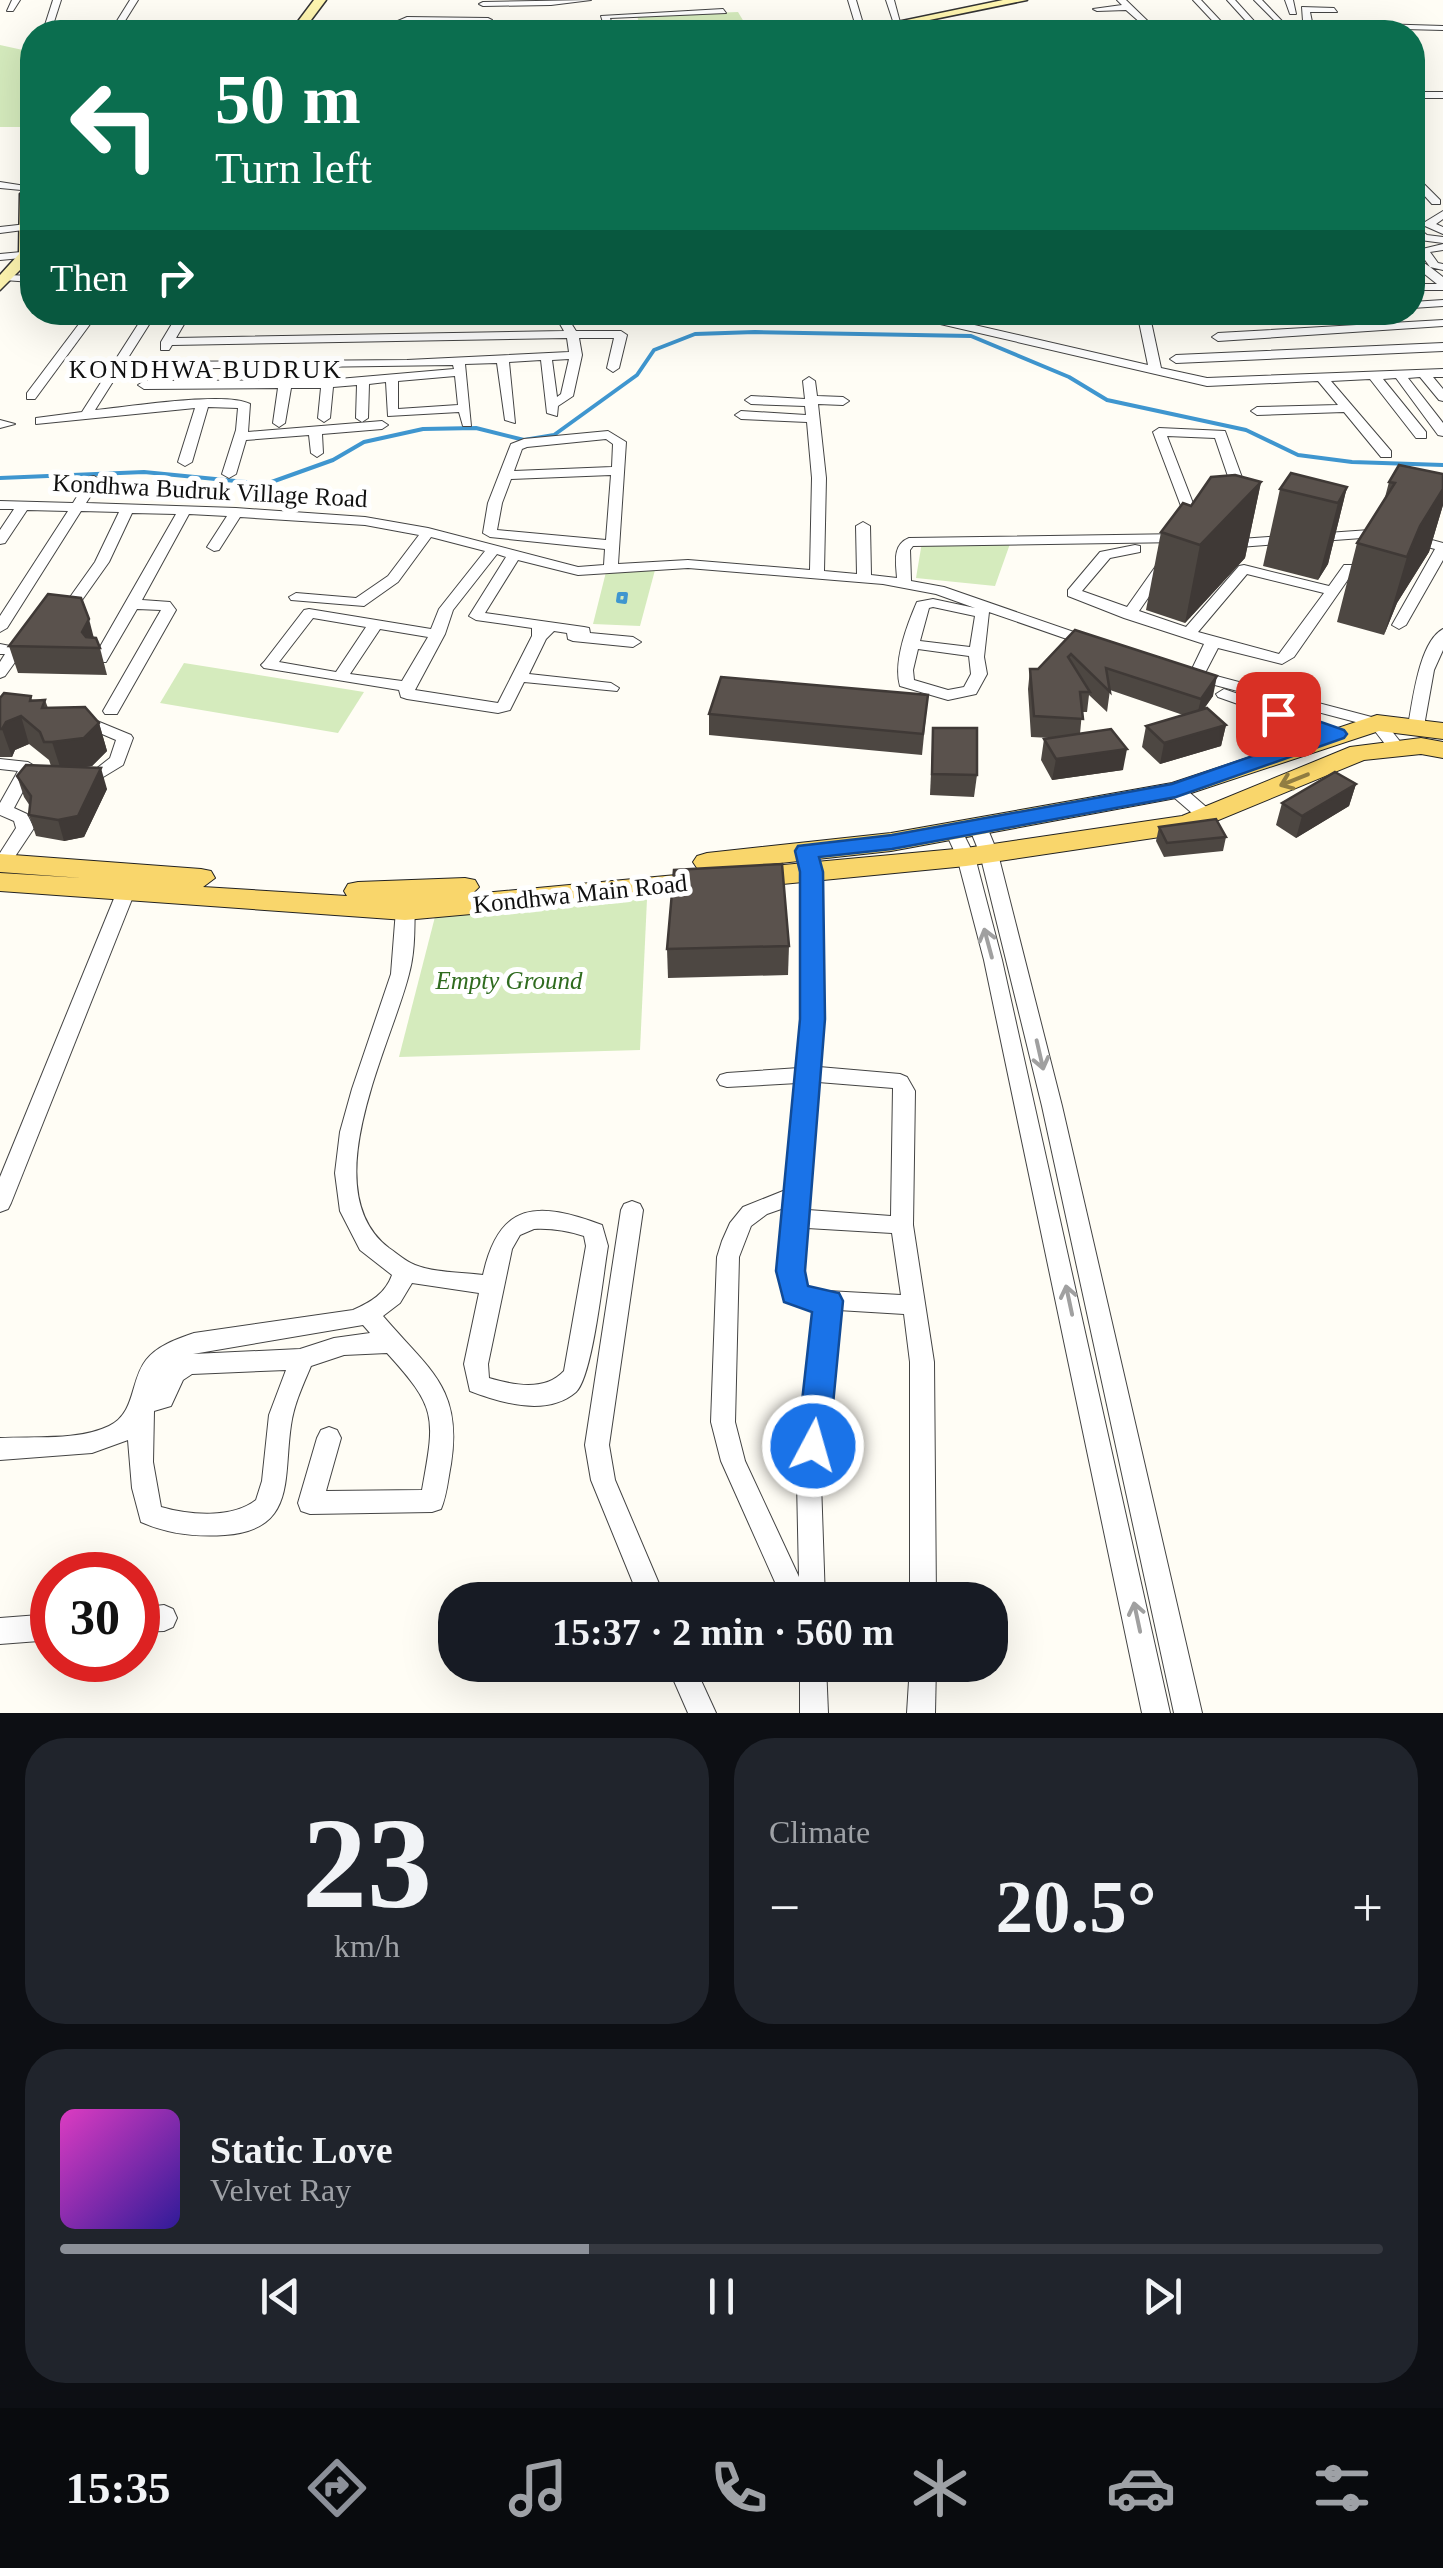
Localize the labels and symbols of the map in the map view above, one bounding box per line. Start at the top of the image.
district label: KONDHWA BUDRUK [69,356,343,383]
street label: Kondhwa Budruk Village Road [52,469,369,512]
pin [1236,672,1321,757]
one-way arrow [1279,772,1310,790]
street label: Kondhwa Main Road [472,869,689,918]
one-way arrow [978,928,997,959]
park label: Empty Ground [435,967,583,994]
one-way arrow [1032,1038,1050,1070]
one-way arrow [1058,1285,1077,1317]
position arrow [761,1394,865,1498]
speed limit sign: 30 [30,1552,160,1682]
one-way arrow [1126,1602,1145,1634]

